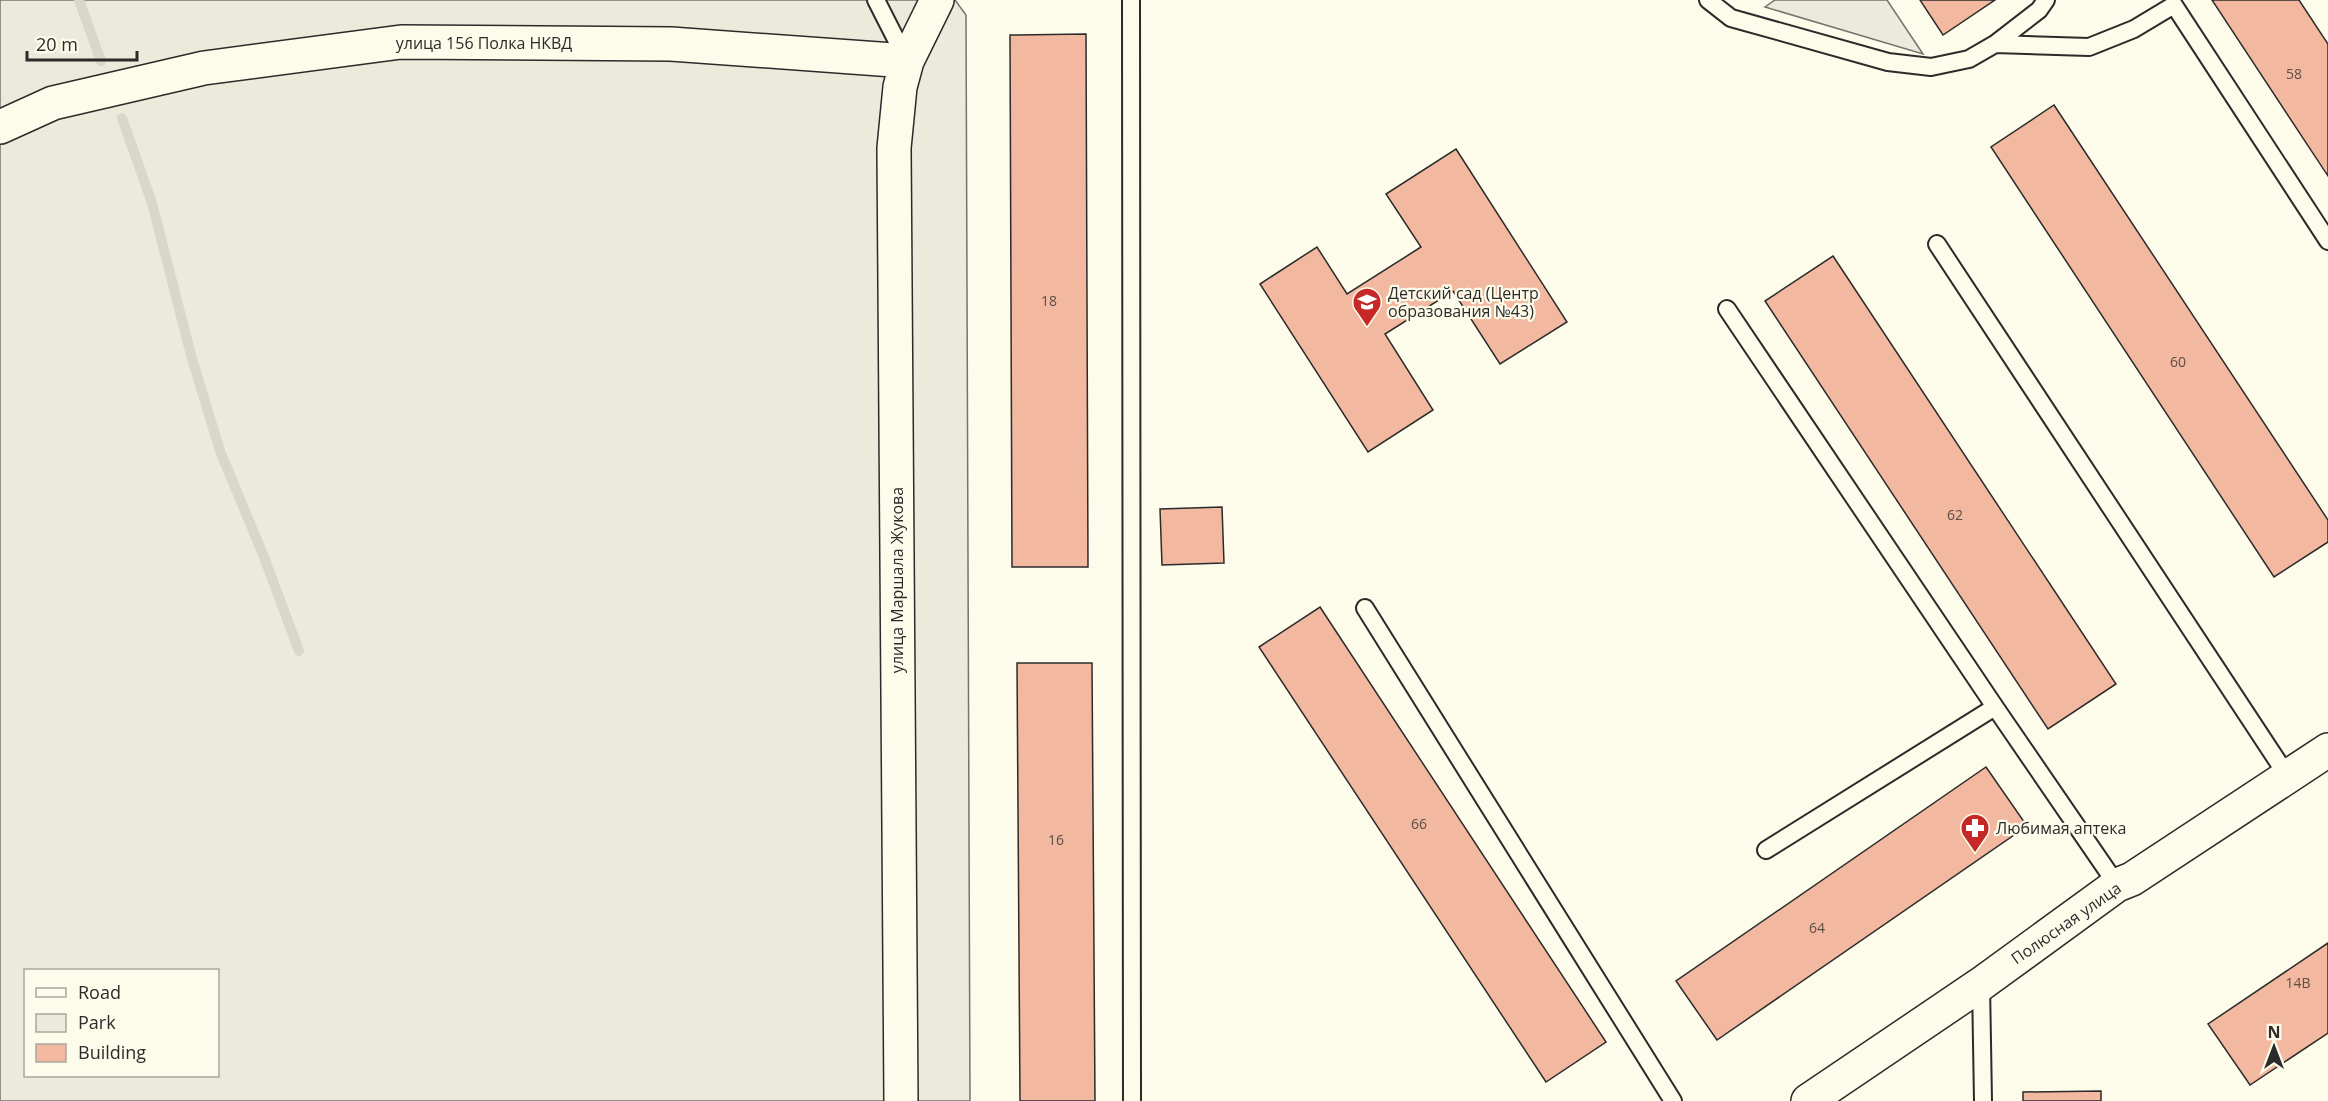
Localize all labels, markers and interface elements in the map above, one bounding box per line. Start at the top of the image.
scale bar [27,24,136,62]
text: 20 m [36,32,78,56]
street label: улица 156 Полка НКВД [396,32,572,54]
house number: 58 [2286,64,2302,83]
place label: Детский сад (Центр образования №43) [1388,282,1539,322]
school or university icon: Детский сад (Центр образования №43) [1351,286,1383,328]
house number: 18 [1041,291,1057,310]
house number: 60 [2170,352,2186,371]
street label: улица Маршала Жукова [886,487,908,673]
house number: 62 [1947,505,1963,524]
pharmacy icon: Любимая аптека [1959,812,1991,854]
house number: 66 [1411,814,1427,833]
place label: Любимая аптека [1996,817,2126,839]
house number: 16 [1048,830,1064,849]
street label: Полюсная улица [2007,877,2125,969]
house number: 64 [1809,918,1825,937]
legend [24,969,219,1077]
house number: 14В [2285,973,2311,992]
text: Road [78,980,121,1004]
text: Park [78,1010,116,1034]
north arrow [2244,1017,2304,1077]
text: N [2267,1021,2281,1043]
text: Building [78,1040,146,1064]

